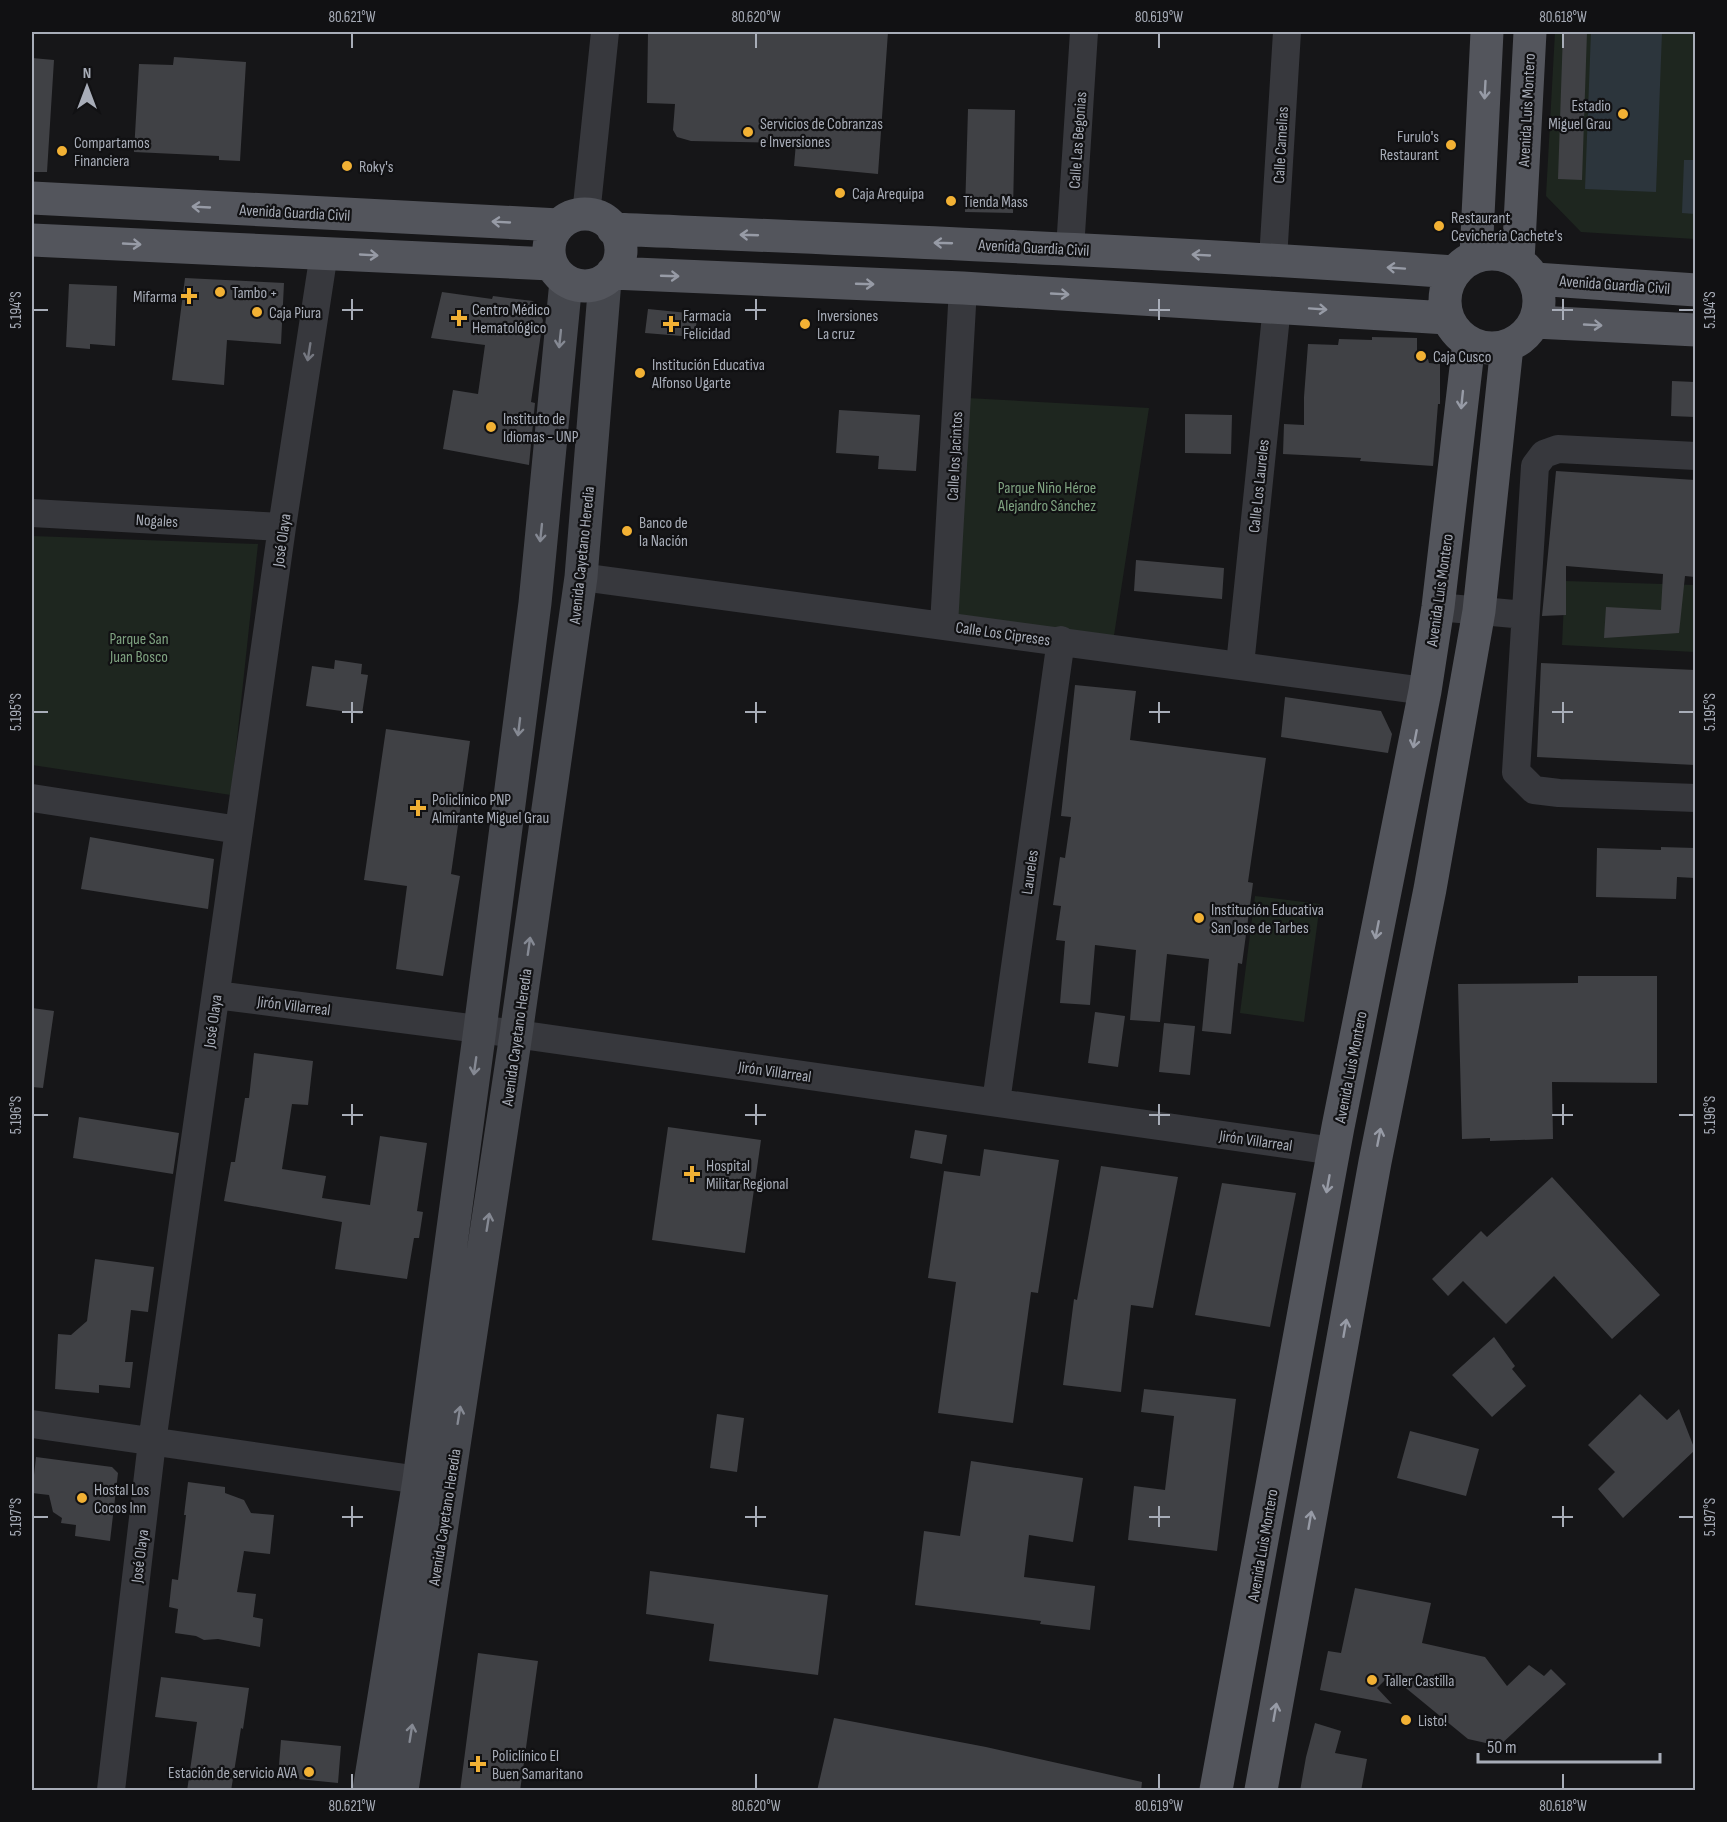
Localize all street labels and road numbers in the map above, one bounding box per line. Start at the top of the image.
street label: Avenida Luis Montero [1515,53,1540,168]
street label: Calle Las Begonias [1066,91,1091,189]
street label: Calle Camelias [1270,106,1293,184]
street label: Avenida Guardia Civil [238,201,351,226]
street label: Avenida Guardia Civil [977,236,1090,261]
street label: Avenida Guardia Civil [1558,272,1671,299]
street label: Calle los Jacintos [944,411,967,501]
street label: Calle Los Laureles [1245,438,1274,534]
street label: Avenida Cayetano Heredia [566,485,599,626]
street label: Nogales [135,511,179,532]
street label: José Olaya [269,512,296,569]
street label: Avenida Luis Montero [1423,533,1458,649]
street label: Calle Los Cipreses [954,618,1052,651]
street label: Laureles [1018,849,1043,896]
street label: Avenida Cayetano Heredia [498,967,537,1108]
street label: Jirón Villarreal [255,992,331,1020]
street label: José Olaya [200,993,227,1050]
street label: Avenida Luis Montero [1331,1010,1372,1126]
street label: Jirón Villarreal [736,1058,812,1087]
street label: Jirón Villarreal [1217,1127,1293,1156]
street label: Avenida Cayetano Heredia [425,1447,466,1588]
street label: Avenida Luis Montero [1244,1488,1283,1604]
street label: José Olaya [128,1528,153,1585]

